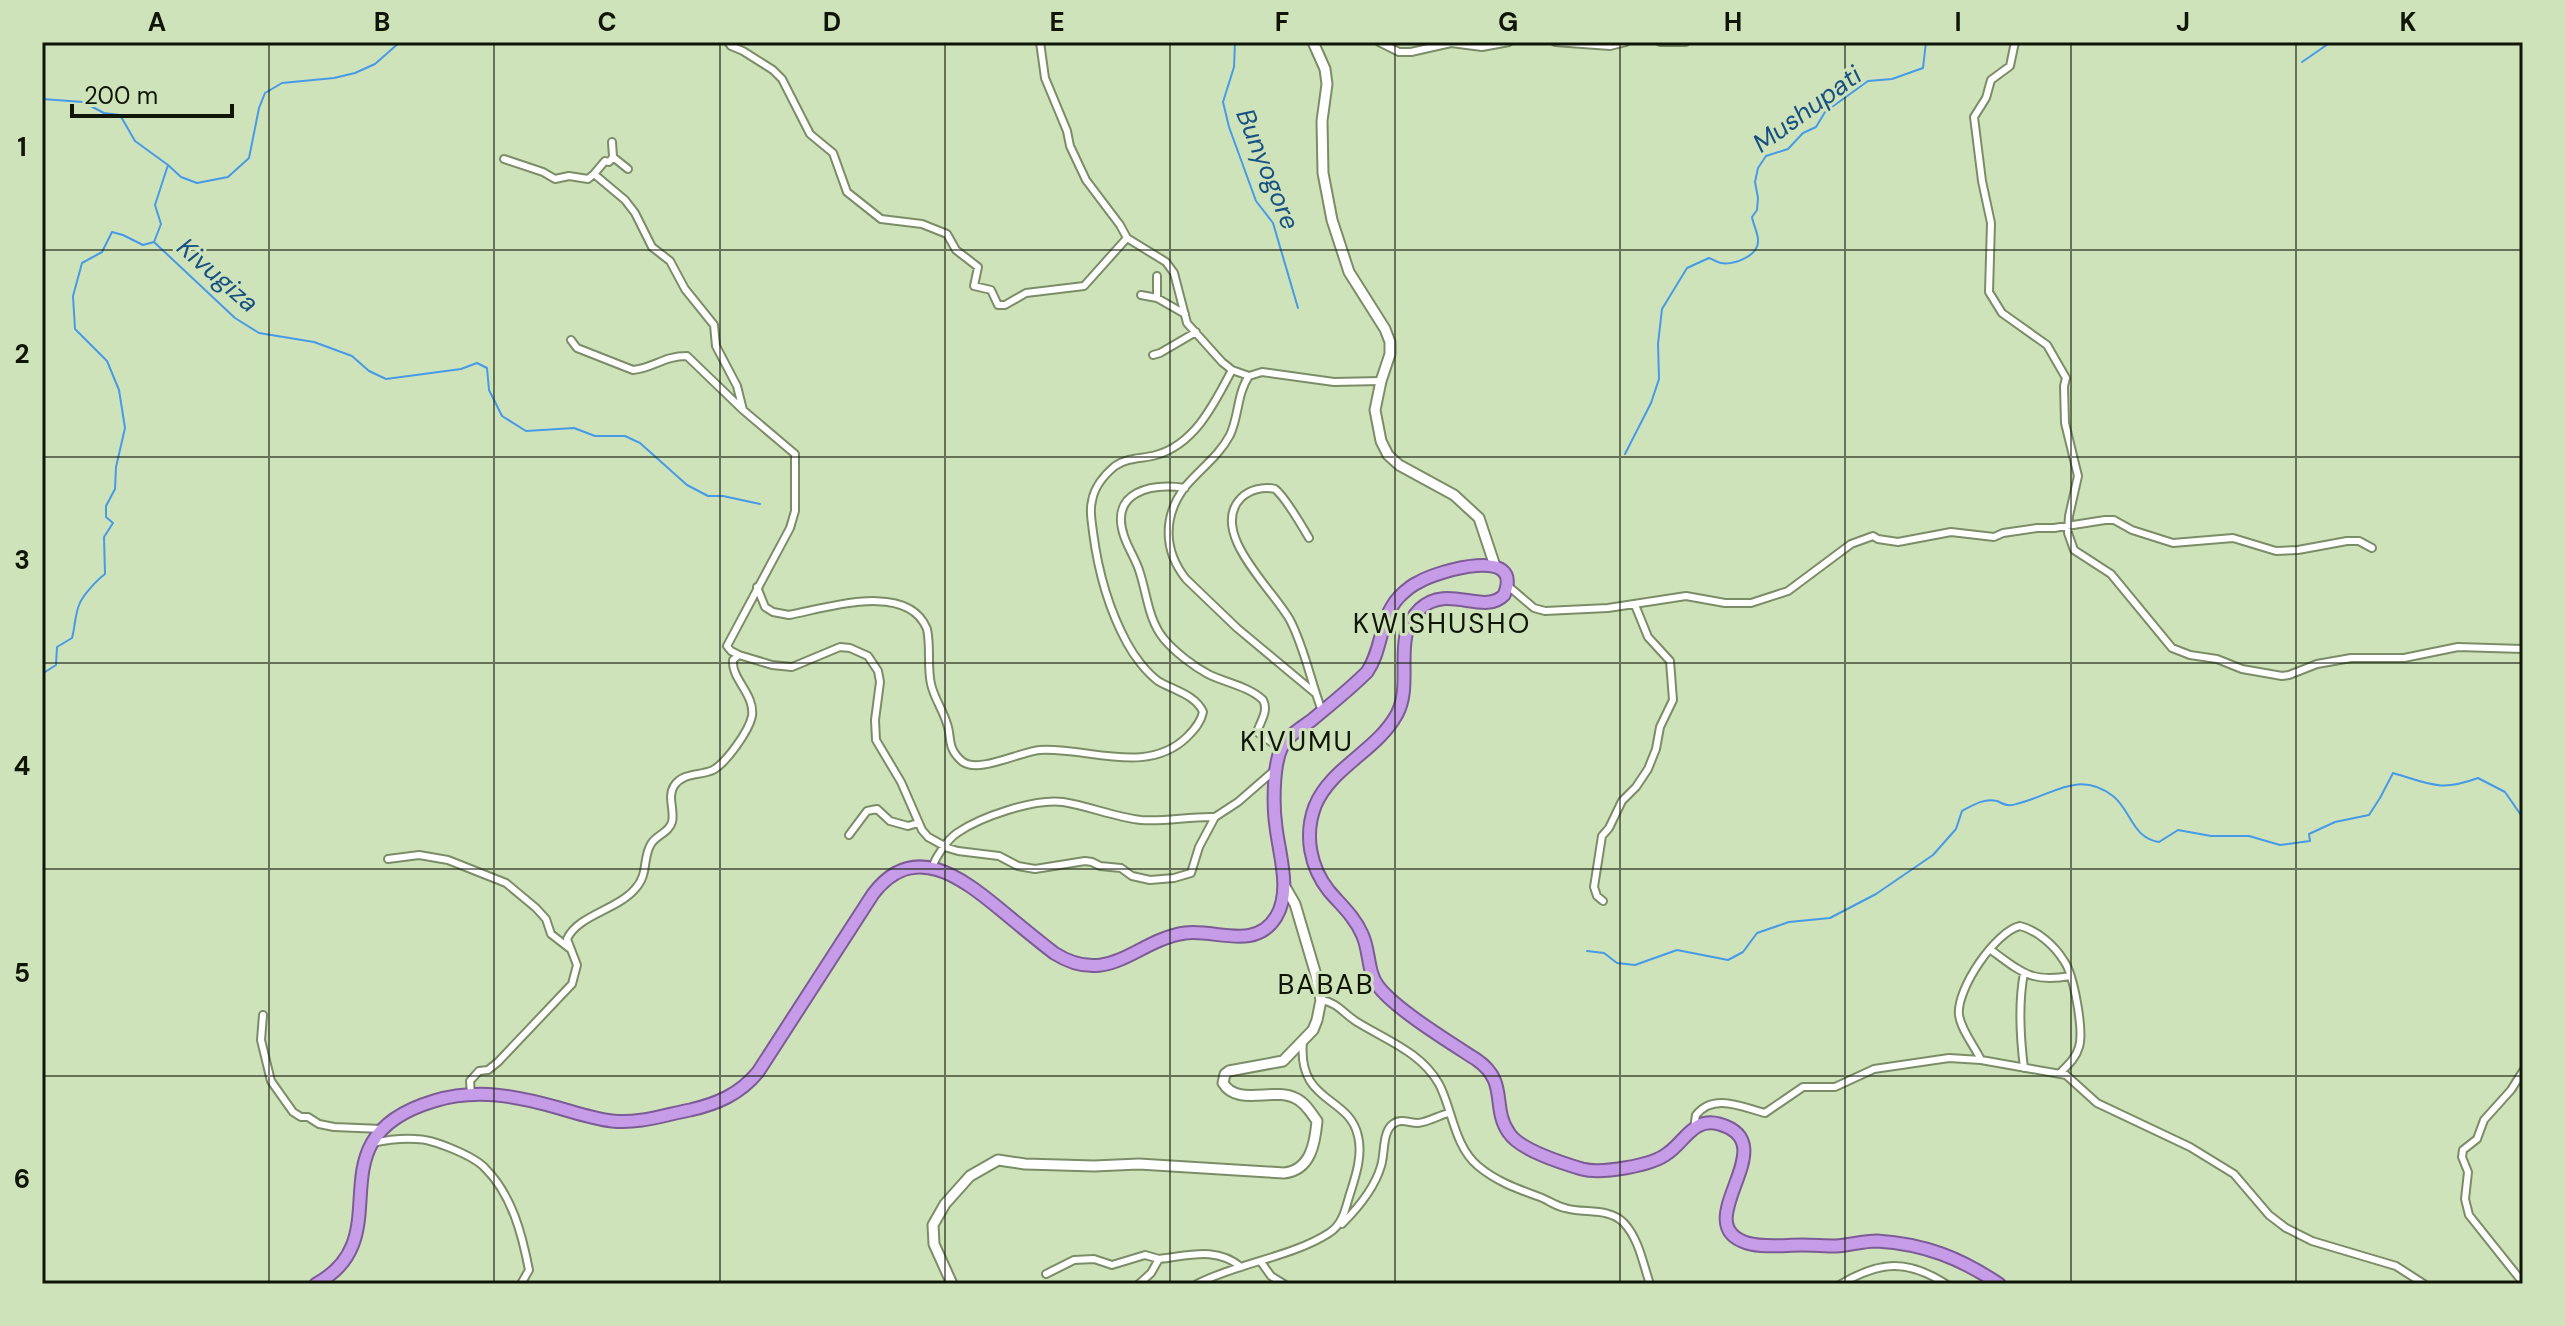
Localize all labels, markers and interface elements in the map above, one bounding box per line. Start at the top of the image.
text: A [148,5,166,39]
text: B [374,5,390,39]
text: C [597,5,617,39]
text: D [823,5,841,39]
text: E [1049,5,1065,39]
text: F [1275,5,1289,39]
text: G [1498,5,1518,39]
text: H [1724,5,1742,39]
text: I [1954,5,1962,39]
text: J [2176,5,2190,39]
text: K [2400,5,2417,39]
water label: Mushupati [1746,58,1869,160]
scale bar [72,68,232,118]
text: 200 m [84,80,158,111]
water label: Bunyogore [1228,103,1308,235]
text: 1 [17,130,27,164]
water label: Kivugiza [170,230,266,320]
text: 2 [14,337,30,371]
text: 3 [14,543,30,577]
district label: KWISHUSHO [1353,605,1531,642]
district label: KIVUMU [1240,723,1354,760]
text: 4 [14,749,30,783]
text: 5 [14,956,30,990]
district label: BABAB [1277,966,1375,1003]
text: 6 [14,1162,30,1196]

